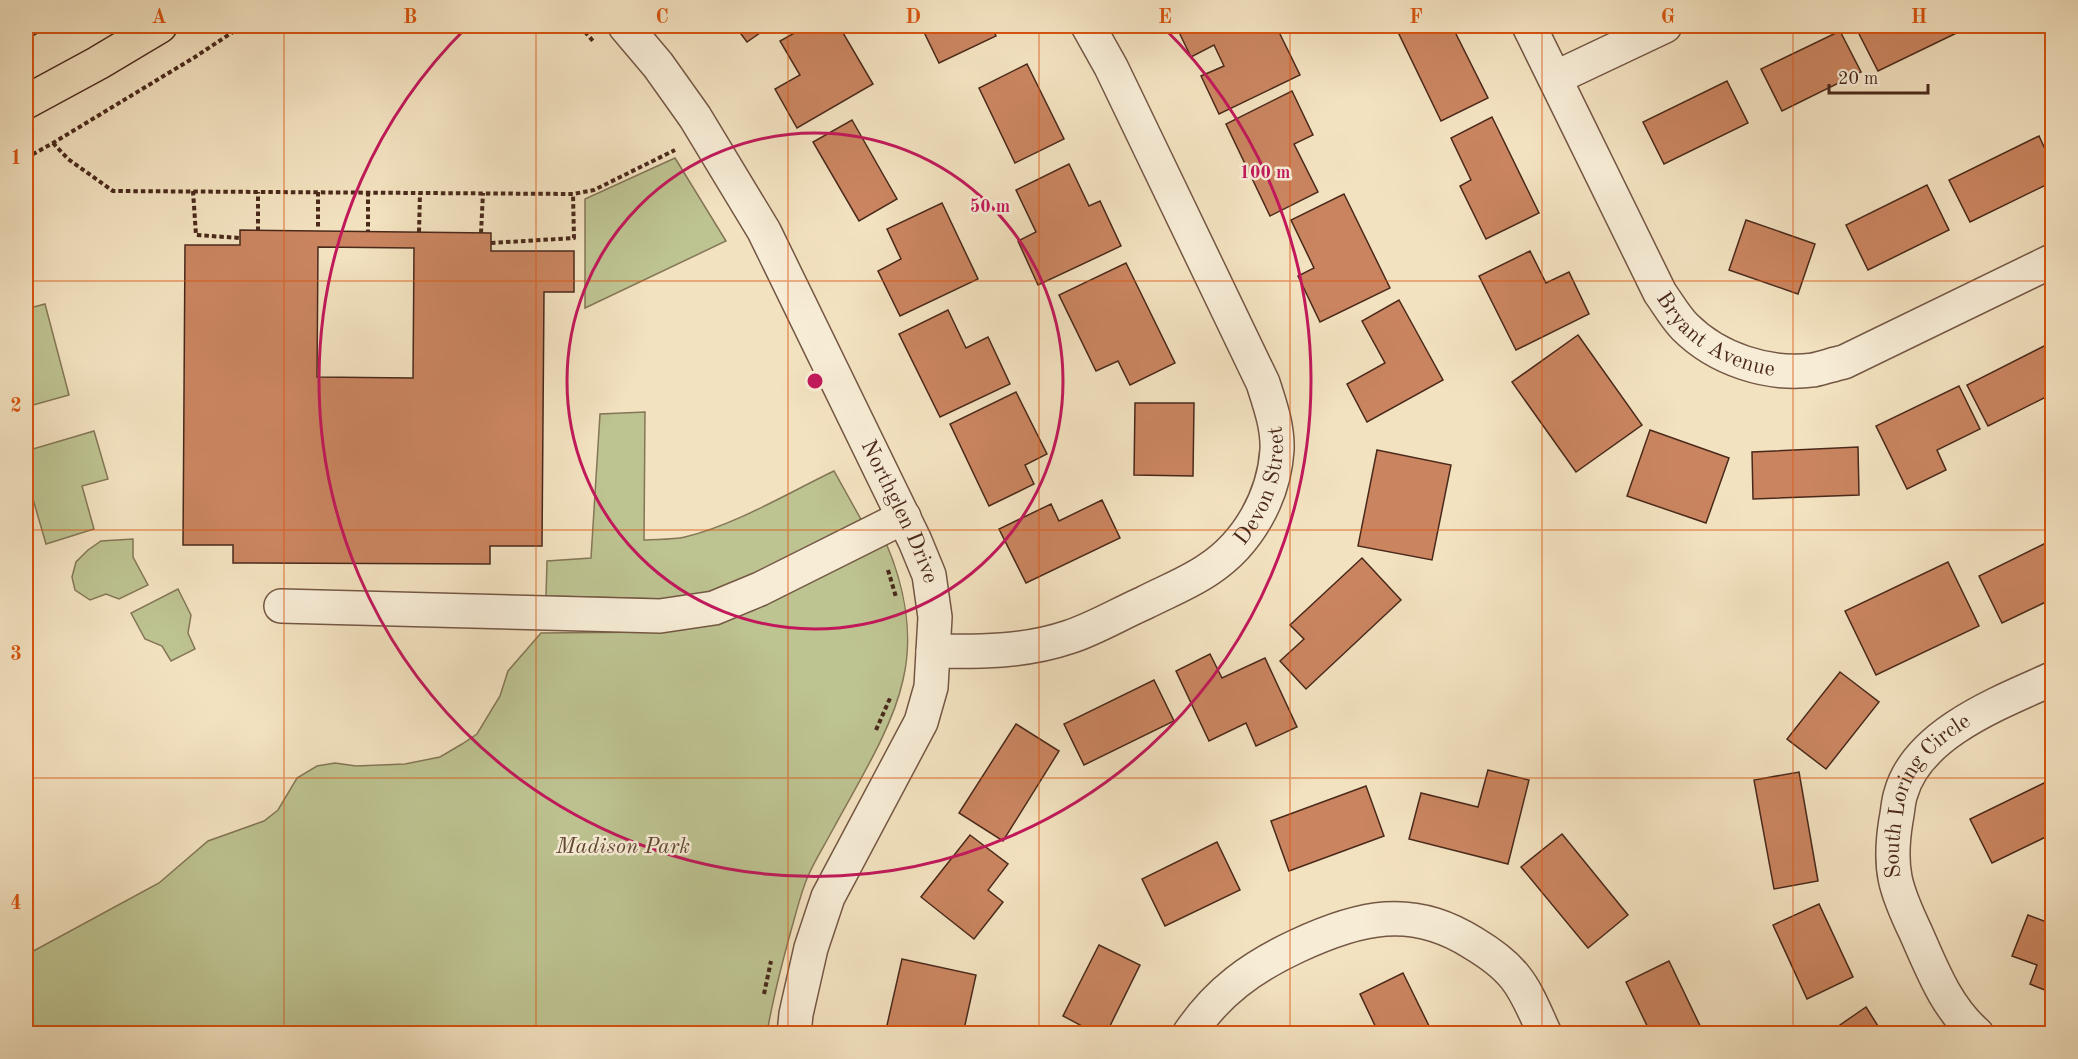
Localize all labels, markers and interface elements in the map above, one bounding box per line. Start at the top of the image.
text: A [151,8,167,28]
text: B [403,8,417,28]
text: C [655,8,669,28]
text: D [905,8,921,28]
text: E [1158,8,1172,28]
text: F [1409,8,1423,28]
text: G [1661,8,1675,28]
text: H [1911,8,1927,28]
scale bar [1829,57,1928,95]
text: 20 m [1838,70,1878,88]
text: 1 [10,149,22,169]
text: 100 m [1240,164,1290,182]
text: 50 m [970,198,1010,216]
street label: Bryant Avenue [1652,288,1777,381]
centre of rings [805,371,825,391]
text: 2 [10,397,22,417]
street label: Devon Street [1230,425,1288,549]
street label: Northglen Drive [857,437,941,584]
text: 3 [10,645,22,665]
street label: South Loring Circle [1882,710,1974,880]
park label: Madison Park [555,836,690,858]
text: 4 [10,894,22,914]

